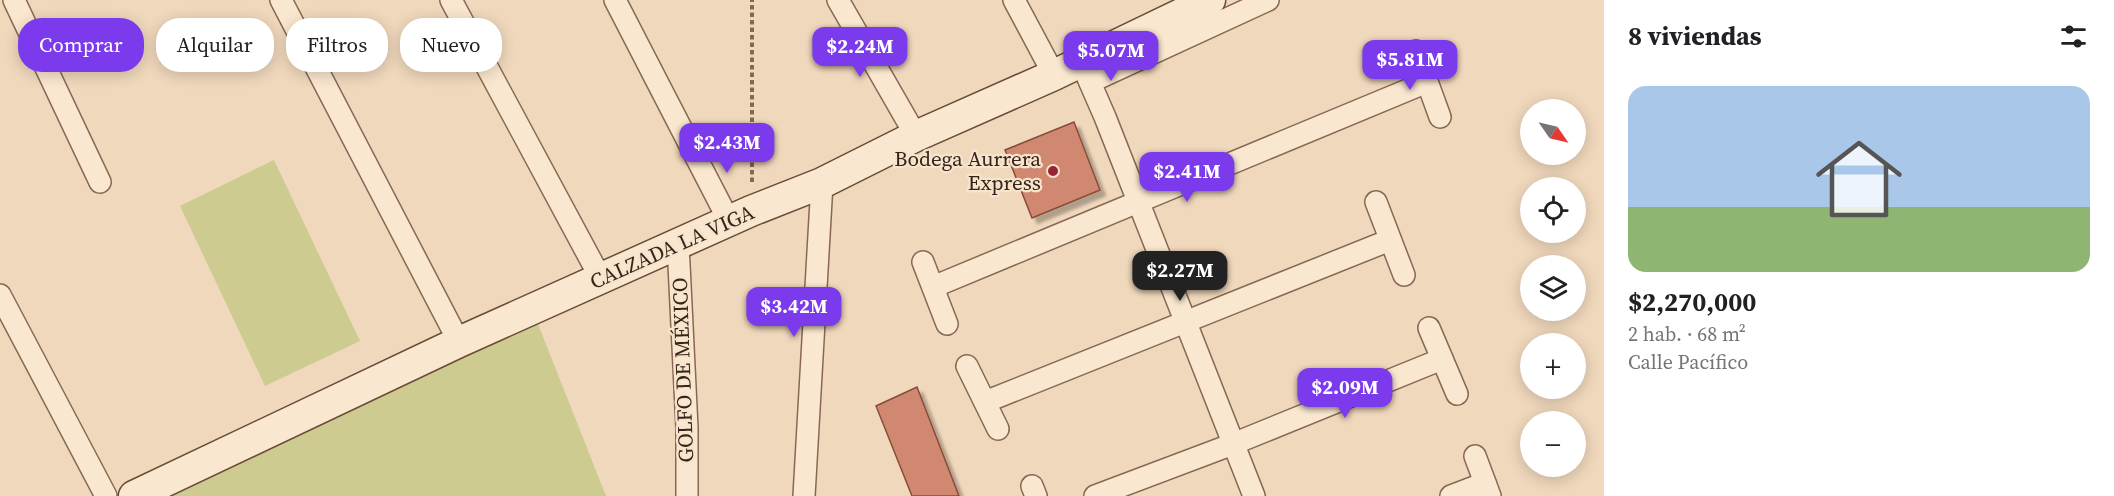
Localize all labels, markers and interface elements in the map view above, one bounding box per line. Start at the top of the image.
chip: Comprar [18,18,144,72]
chip: Alquilar [156,18,274,72]
chip: Filtros [286,18,388,72]
chip: Nuevo [400,18,502,72]
text: 8 viviendas [1628,18,1762,54]
icon: filters [2057,20,2090,53]
pin: $2.24M [811,27,909,78]
pin: $5.07M [1062,31,1160,82]
text: $2.24M [826,32,894,60]
text: $5.07M [1077,36,1145,64]
pin: $5.81M [1361,40,1459,91]
text: $5.81M [1376,45,1444,73]
north arrow [1520,99,1586,165]
map controls [1520,99,1586,477]
pin: $2.43M [678,123,776,174]
icon: home [1805,125,1913,233]
text: $2.43M [693,128,761,156]
place label: Bodega Aurrera Express [894,144,1041,197]
pin: $2.41M [1138,152,1236,203]
text: $2.41M [1153,157,1221,185]
marker: Bodega Aurrera Express [1046,164,1060,178]
button: locate [1520,177,1586,243]
street label: CALZADA LA VIGA [585,197,759,296]
pin: $2.27M [1131,251,1229,302]
button: layers [1520,255,1586,321]
text: $2.27M [1146,256,1214,284]
street label: GOLFO DE MÉXICO [665,277,700,463]
text: $2,270,000 [1628,284,1756,320]
pin: $3.42M [745,287,843,338]
text: $3.42M [760,292,828,320]
text: 2 hab. · 68 m² [1628,320,1746,348]
button: + [1520,333,1586,399]
text: Calle Pacífico [1628,348,1748,376]
pin: $2.09M [1296,368,1394,419]
text: $2.09M [1311,373,1379,401]
button: − [1520,411,1586,477]

